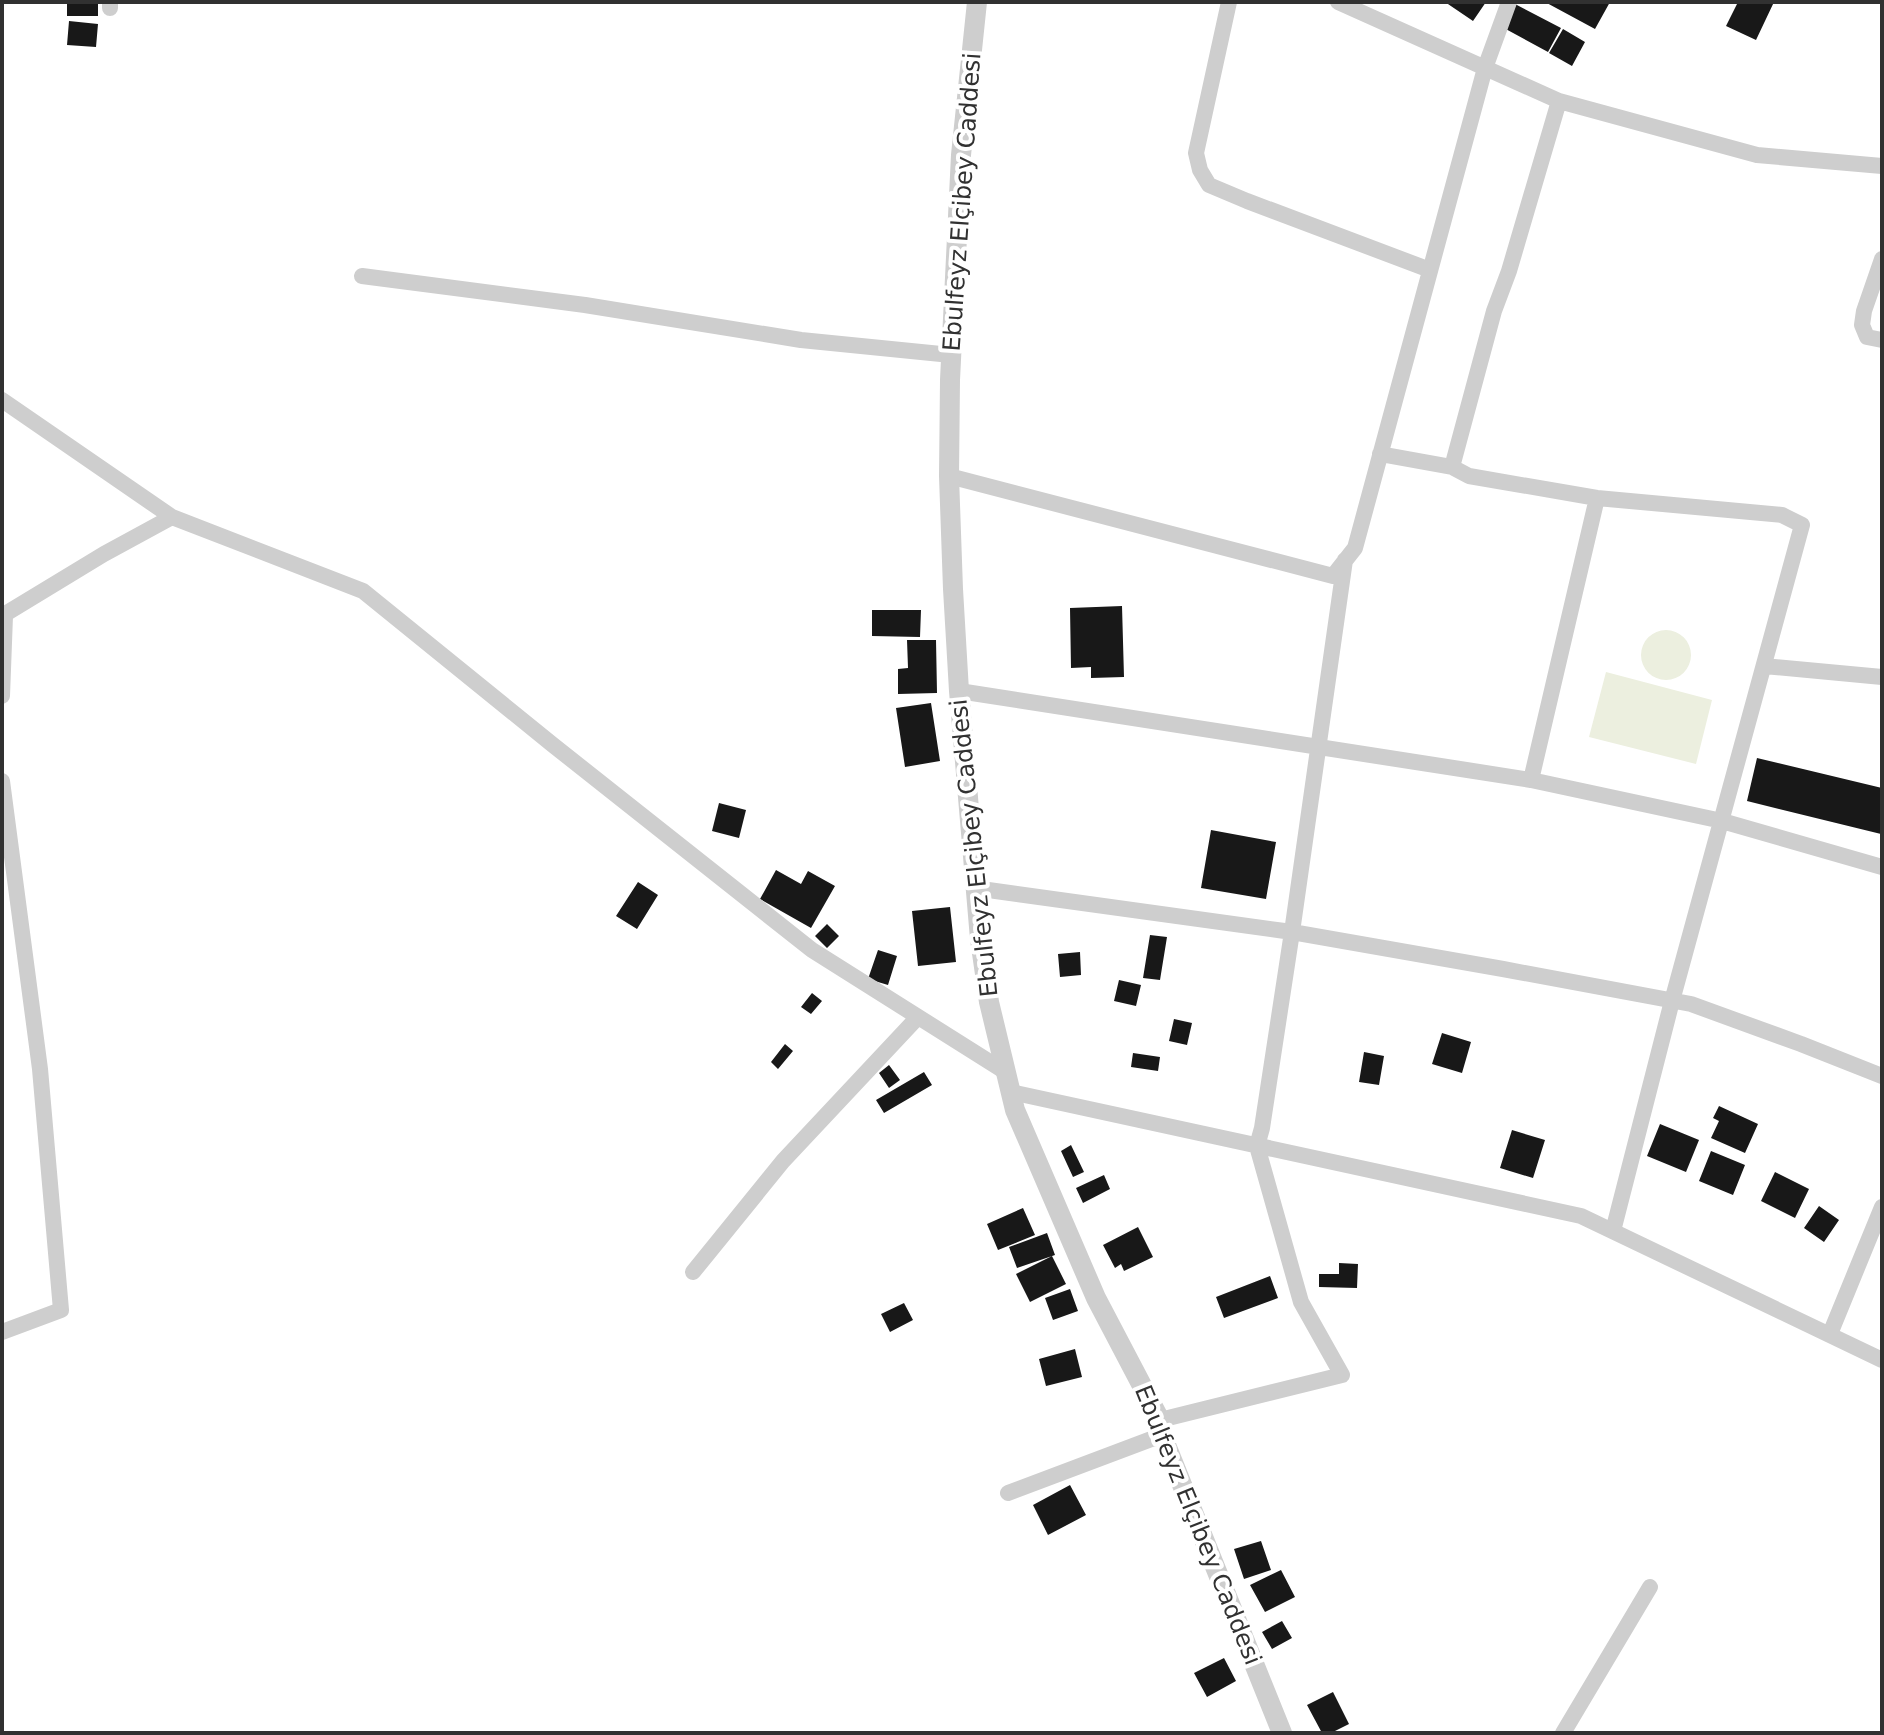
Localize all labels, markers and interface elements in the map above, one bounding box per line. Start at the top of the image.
street label: Ebulfeyz Elçibey Caddesi [938,52,986,352]
street label: Ebulfeyz Elçibey Caddesi [944,698,1004,998]
street label: Ebulfeyz Elçibey Caddesi [1129,1381,1267,1669]

